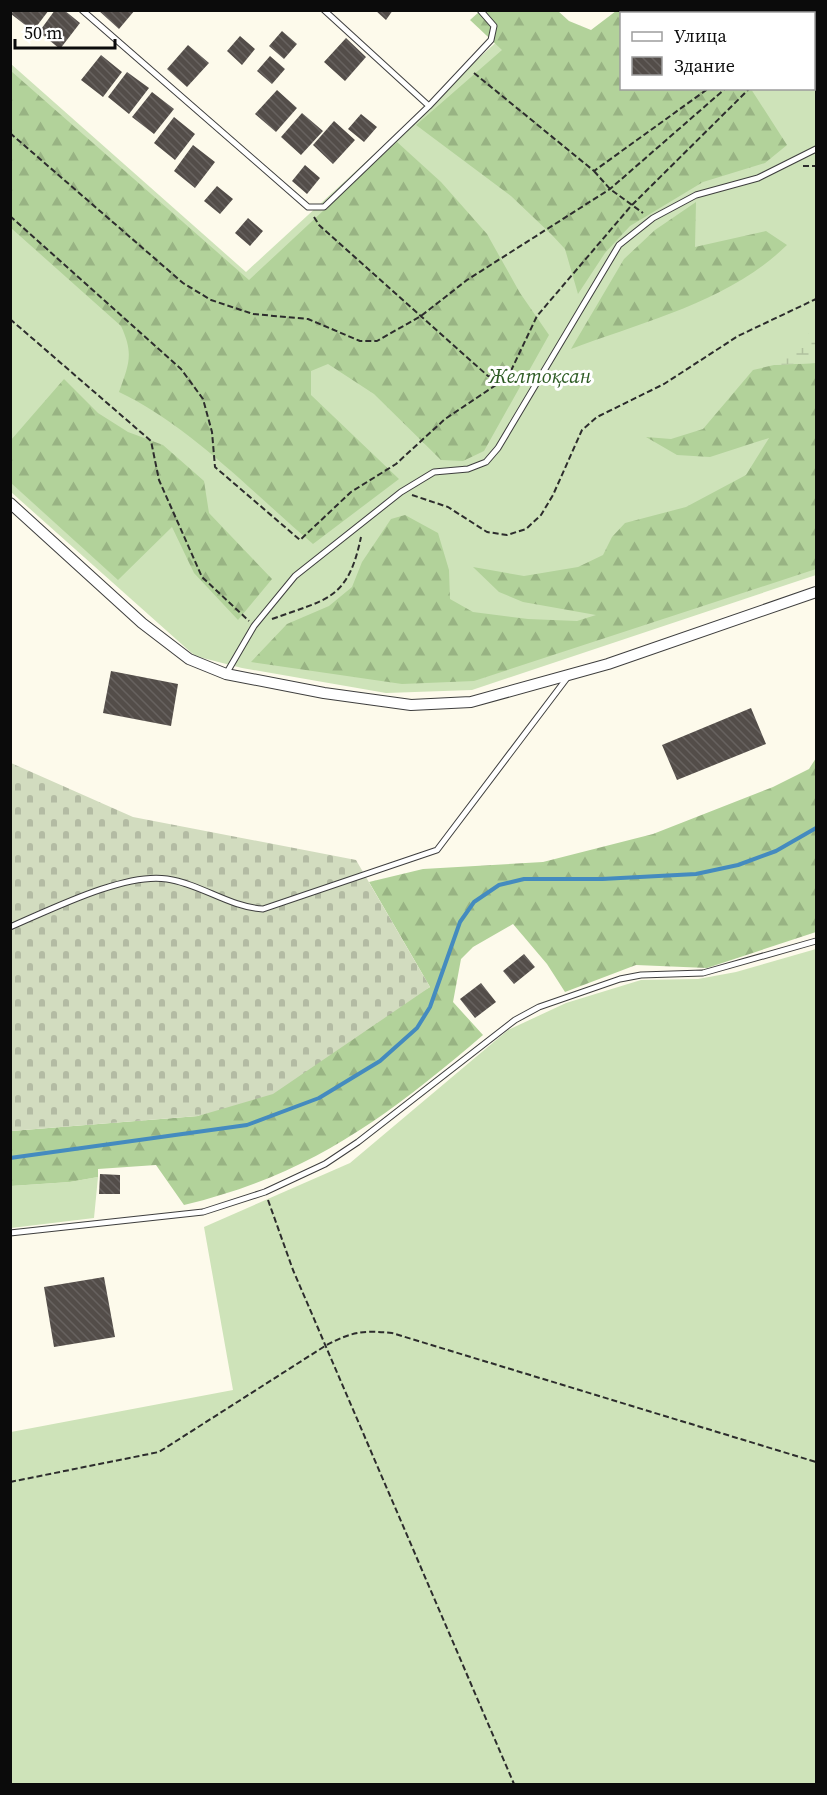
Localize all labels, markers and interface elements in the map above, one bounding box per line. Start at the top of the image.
scale bar [15,12,116,50]
legend [620,12,815,90]
text: 50 m [24,20,62,45]
text: Улица [674,23,727,48]
text: Здание [674,53,735,78]
park label: Желтоқсан [488,362,592,390]

